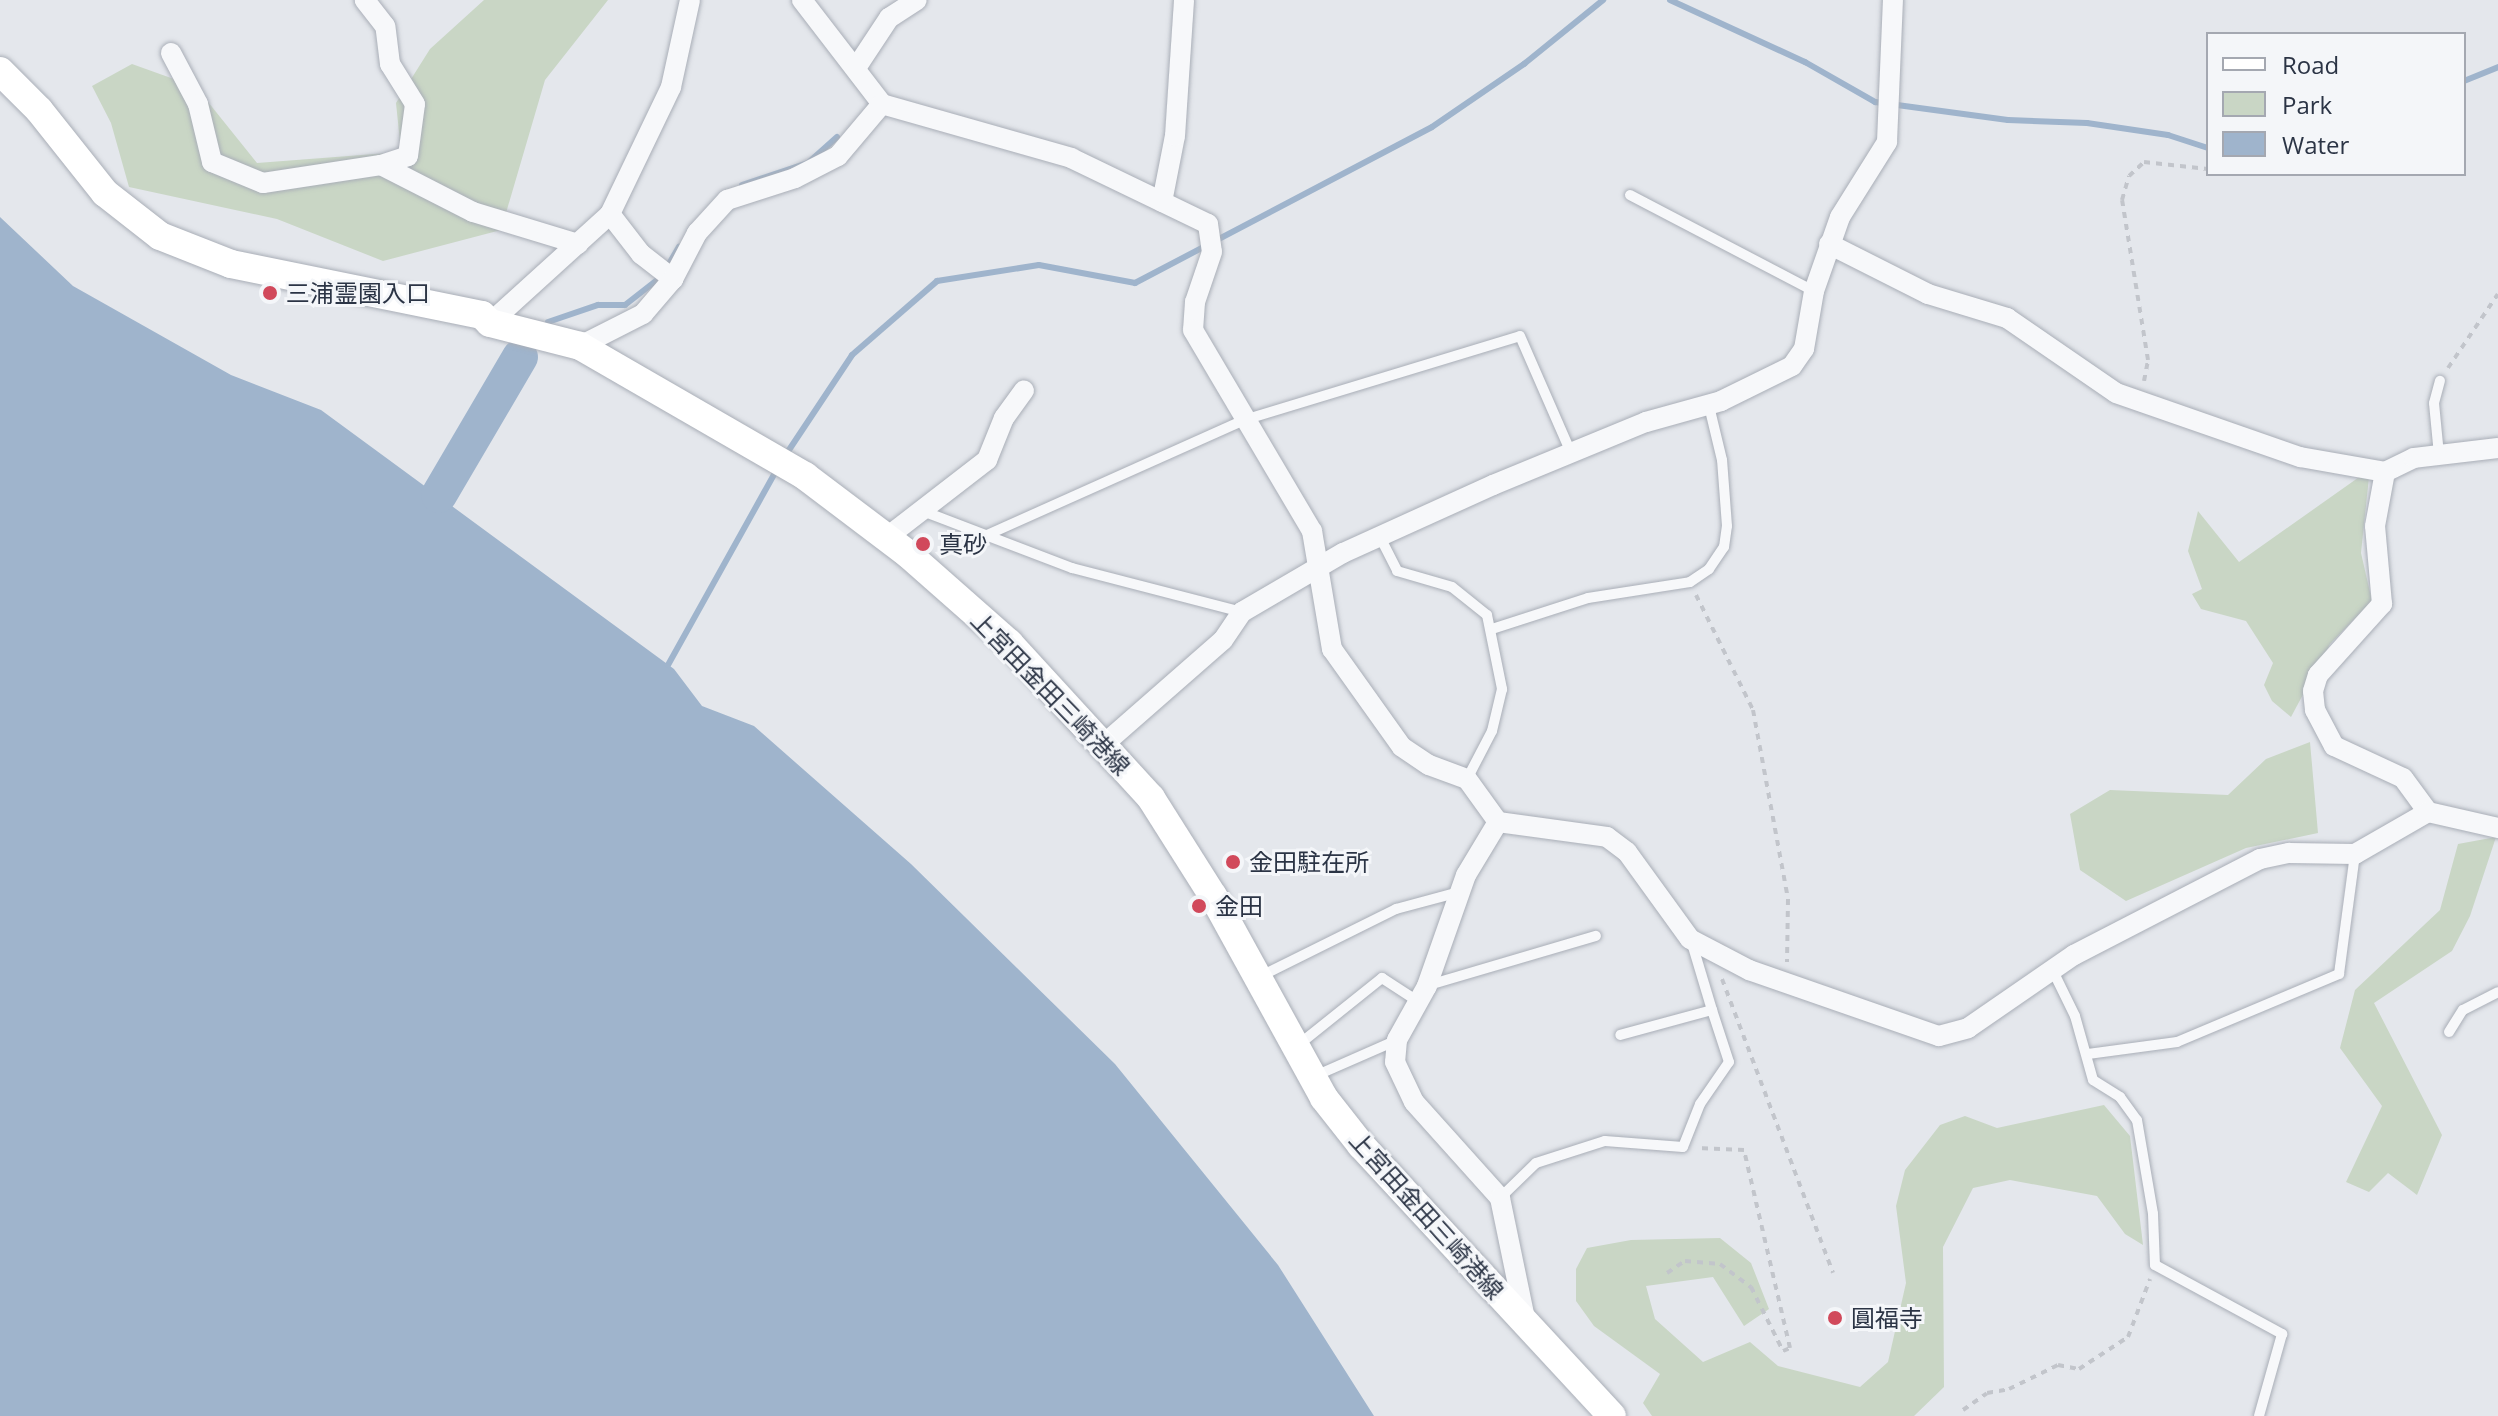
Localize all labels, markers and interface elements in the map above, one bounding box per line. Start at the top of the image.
legend [2206,32,2466,176]
text: Road [2282,48,2339,81]
text: Park [2282,88,2332,121]
text: Water [2282,128,2349,161]
place label: 三浦霊園入口 [286,279,430,307]
marker: 三浦霊園入口 [261,284,279,302]
place label: 真砂 [939,530,987,558]
marker: 真砂 [914,535,932,553]
street label: 上宮田金田三崎港線 [966,605,1136,781]
place label: 金田駐在所 [1249,848,1369,876]
marker: 金田駐在所 [1224,853,1242,871]
place label: 金田 [1215,892,1263,920]
marker: 金田 [1190,897,1208,915]
street label: 上宮田金田三崎港線 [1344,1125,1510,1305]
place label: 圓福寺 [1851,1304,1923,1332]
marker: 圓福寺 [1826,1309,1844,1327]

